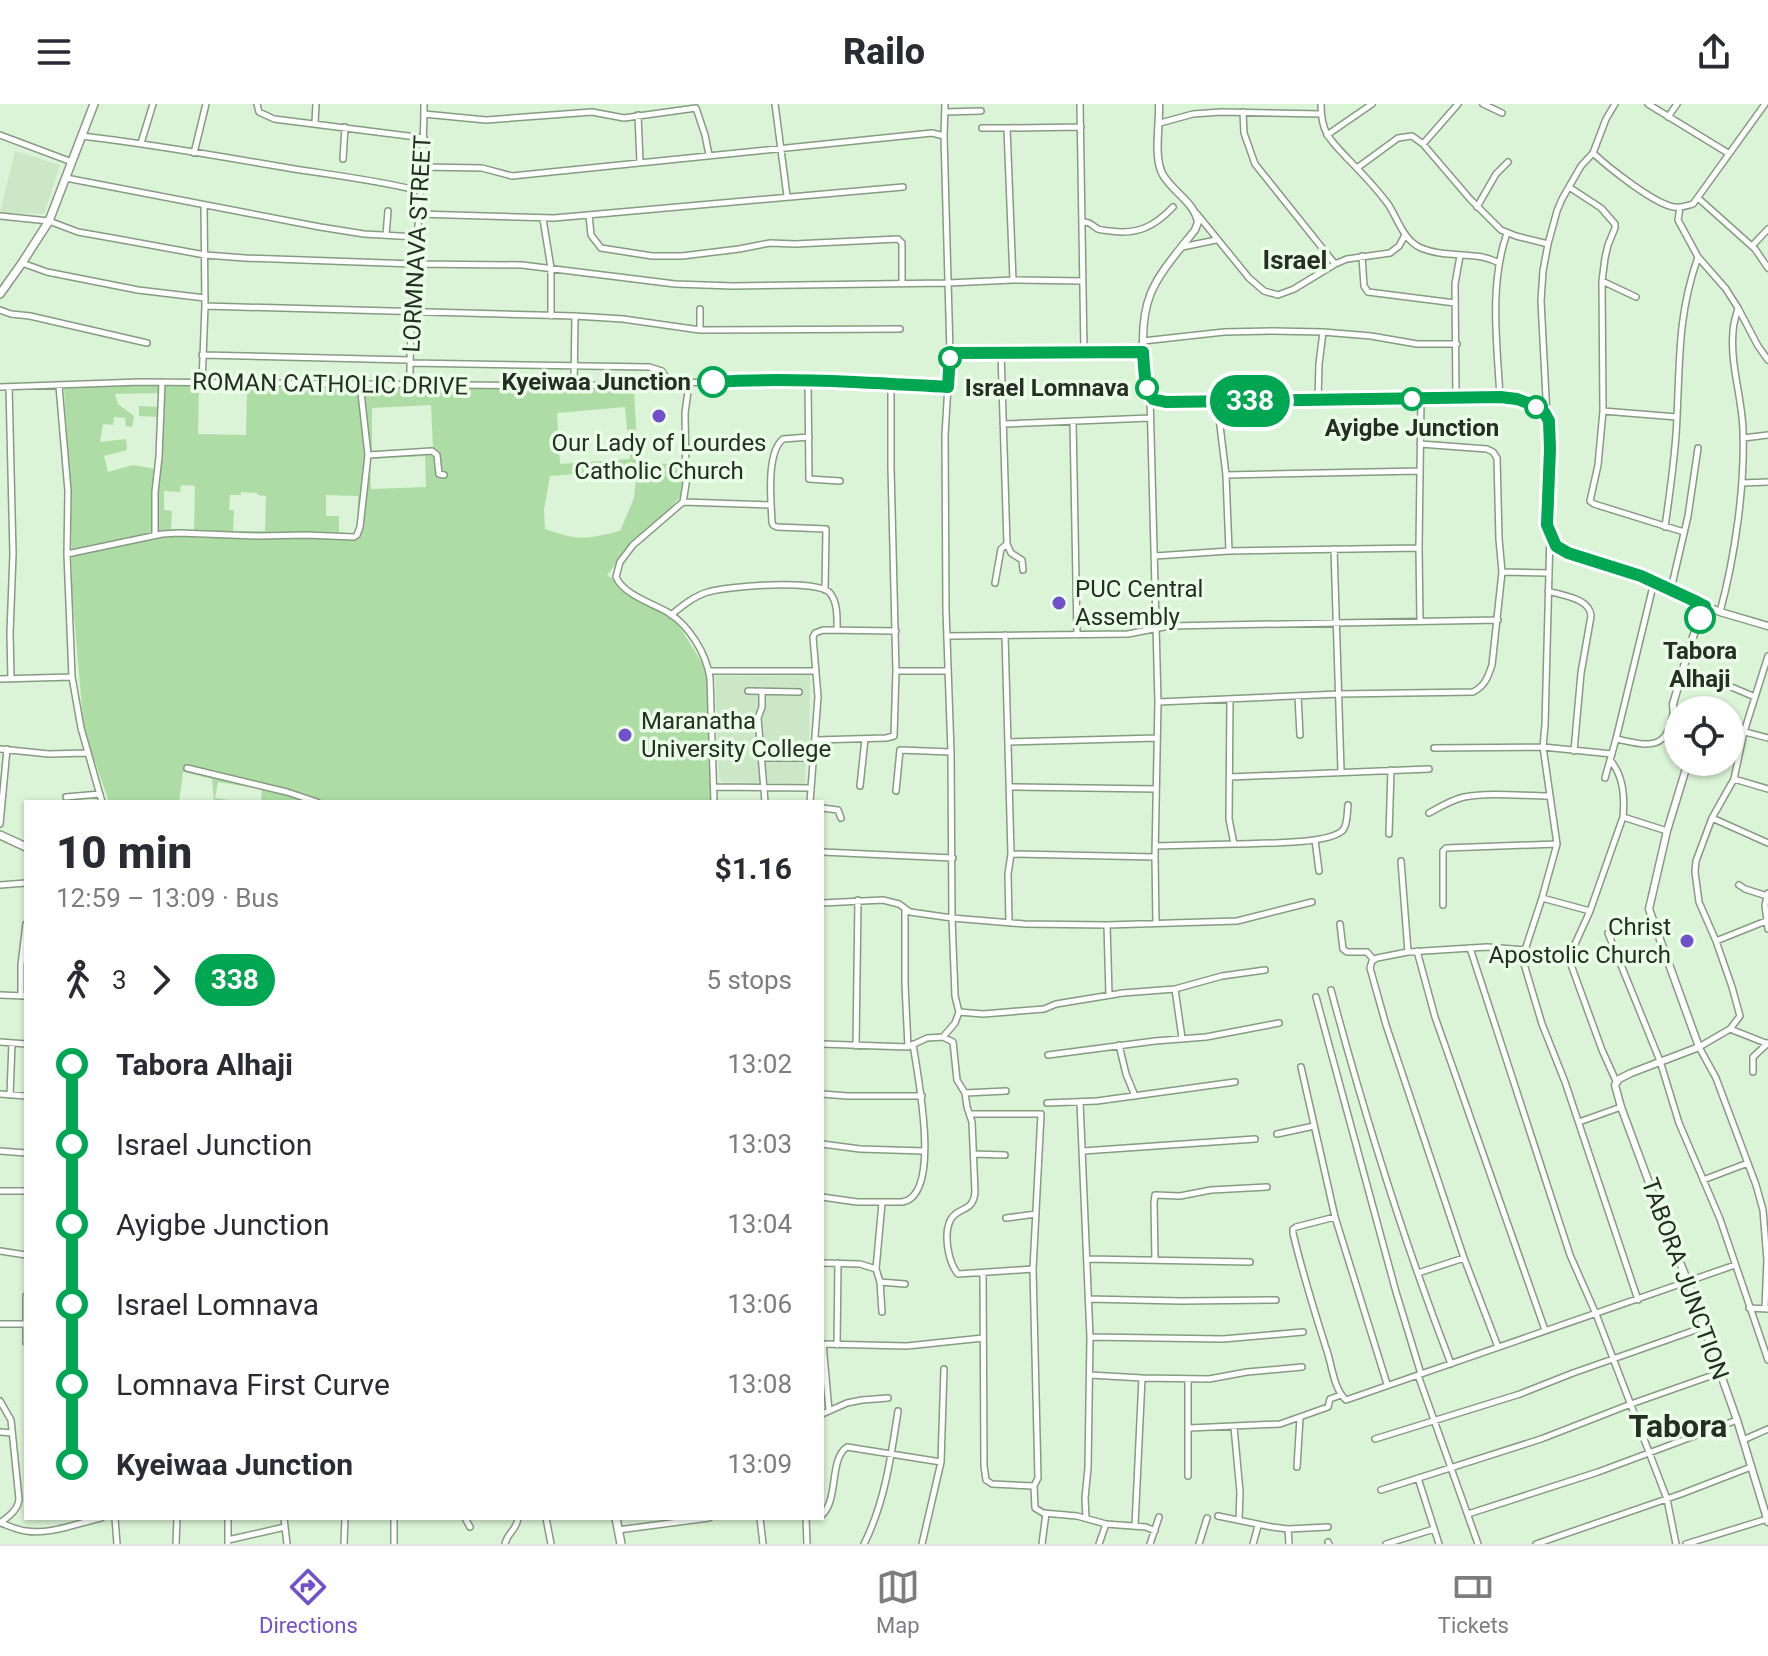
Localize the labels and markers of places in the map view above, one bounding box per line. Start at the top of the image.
unlabelled marker [939,347,961,369]
marker: Kyeiwaa Junction [698,367,728,397]
place label: Kyeiwaa Junction [501,368,691,396]
place label: Israel Lomnava [965,374,1129,402]
marker: Israel Lomnava [1136,377,1158,399]
marker: Ayigbe Junction [1401,388,1423,410]
unlabelled marker [1525,396,1547,418]
marker: Our Lady of Lourdes Catholic Church [650,407,668,425]
place label: Ayigbe Junction [1325,414,1499,442]
place label: Our Lady of Lourdes Catholic Church [551,429,767,485]
place label: PUC Central Assembly [1075,575,1203,631]
marker: PUC Central Assembly [1050,594,1068,612]
marker: Tabora Alhaji [1685,603,1715,633]
place label: Tabora Alhaji [1663,637,1737,693]
place label: Maranatha University College [641,707,831,763]
marker: Maranatha University College [616,726,634,744]
place label: Christ Apostolic Church [1489,913,1671,969]
marker: Christ Apostolic Church [1678,932,1696,950]

